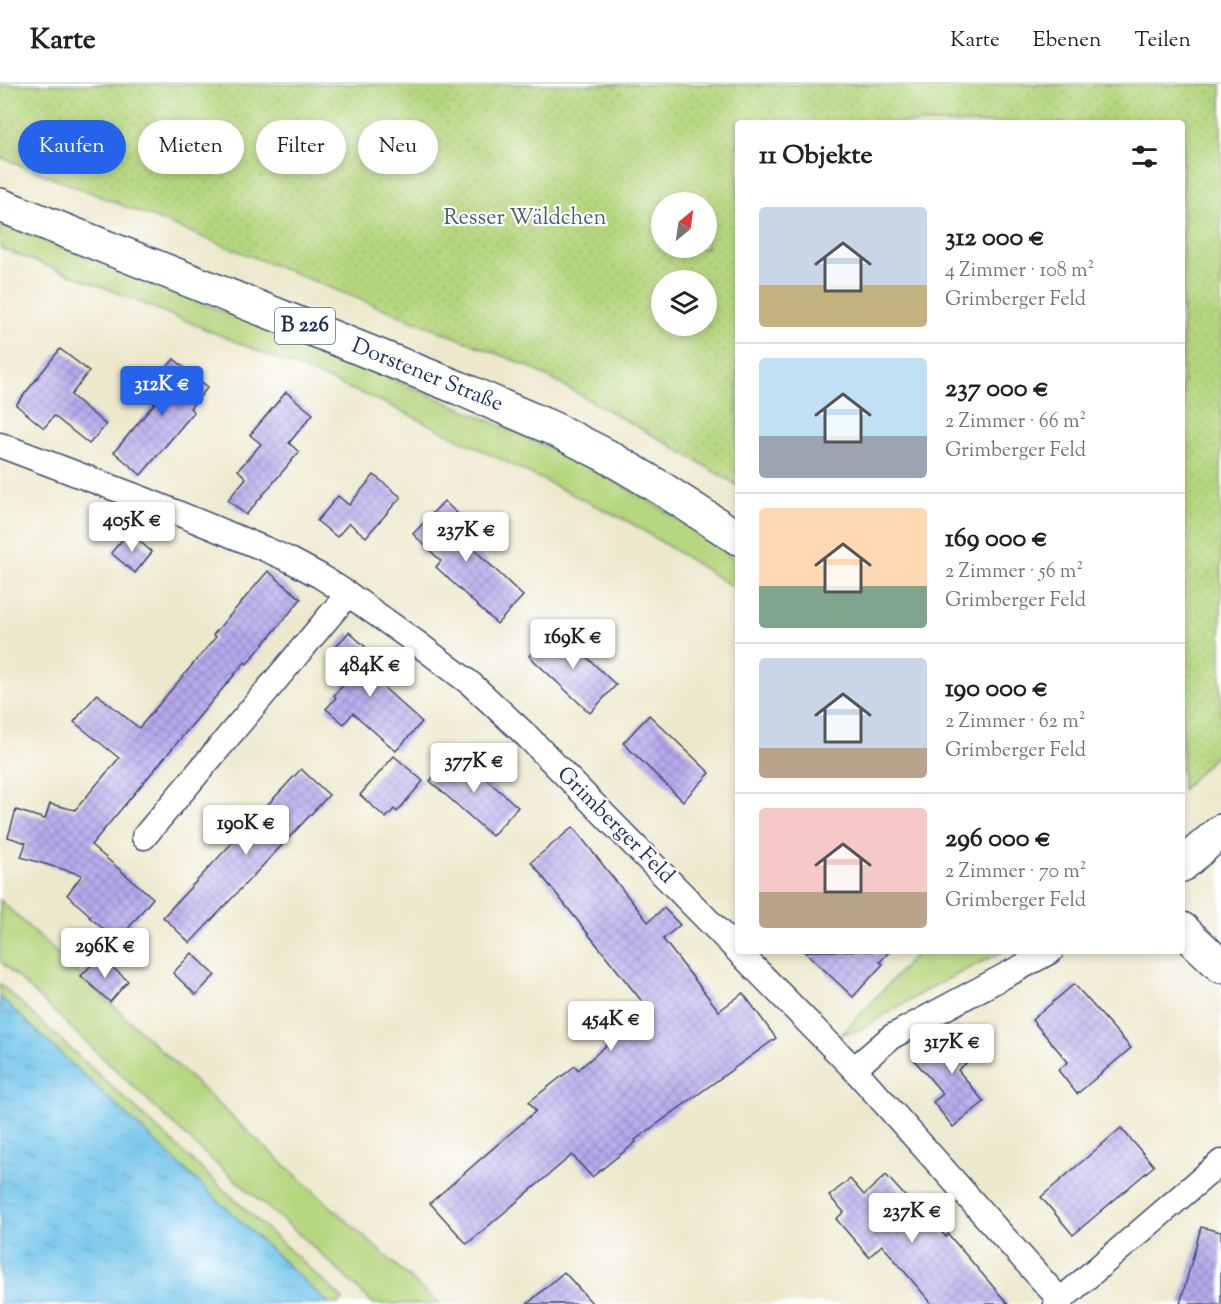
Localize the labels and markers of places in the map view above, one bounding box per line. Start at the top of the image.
pin: 312K € [113,366,211,417]
pin: 405K € [83,502,181,553]
pin: 237K € [417,512,515,563]
pin: 169K € [524,619,622,670]
pin: 484K € [321,647,419,698]
pin: 377K € [425,743,523,794]
pin: 190K € [197,805,295,856]
pin: 296K € [56,928,154,979]
pin: 454K € [562,1001,660,1052]
pin: 317K € [903,1024,1001,1075]
pin: 237K € [863,1193,961,1244]

